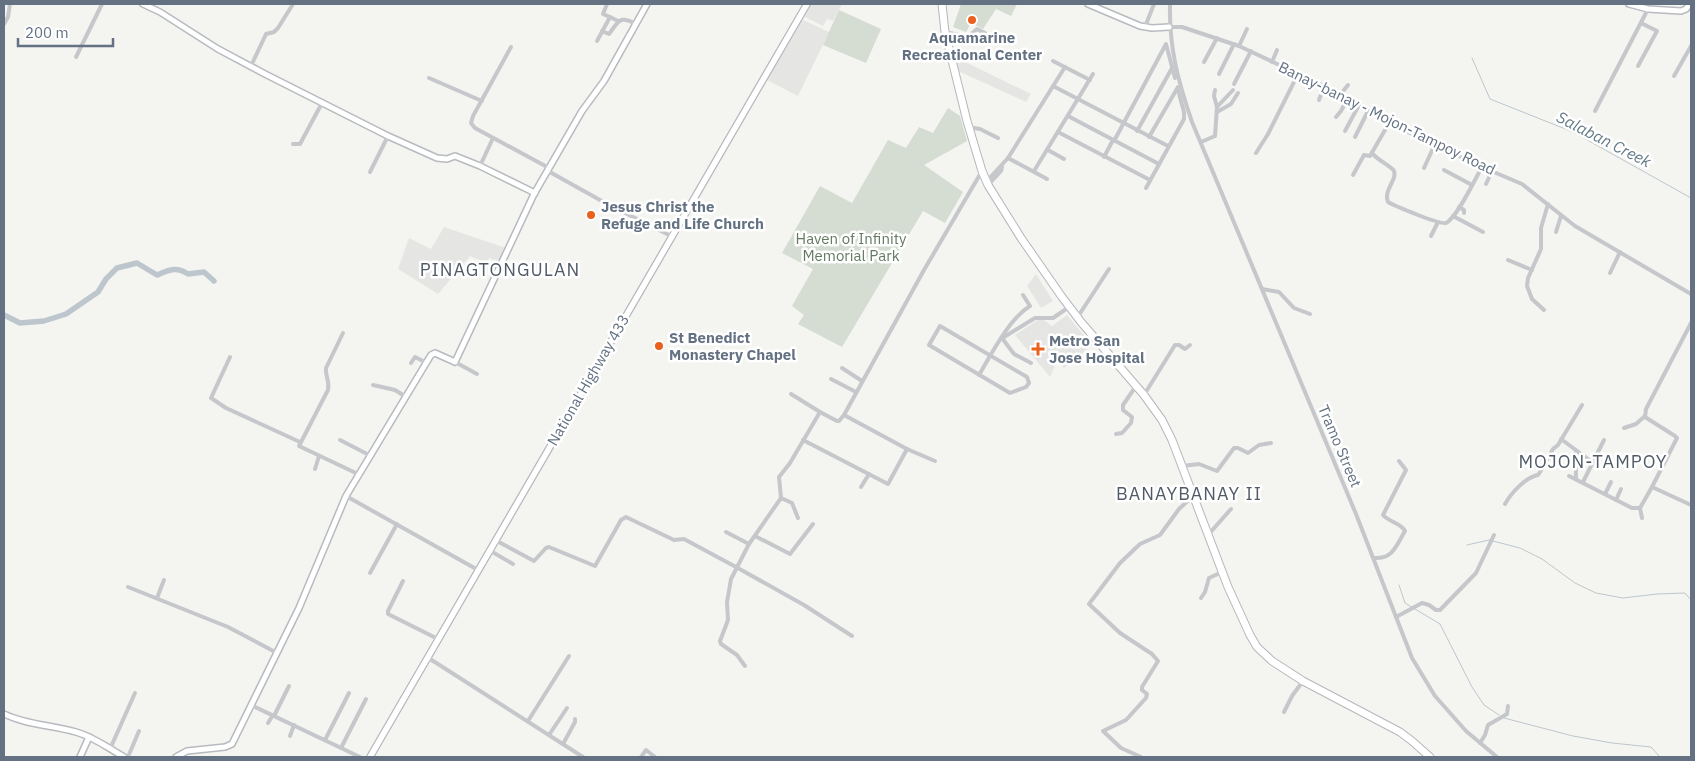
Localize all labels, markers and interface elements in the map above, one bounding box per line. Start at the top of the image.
marker: Aquamarine Recreational Center [966,14,978,26]
scale bar [18,15,112,47]
text: 200 m [25,23,69,42]
place label: Aquamarine Recreational Center [902,28,1042,64]
street label: Banay-banay - Mojon-Tampoy Road [1275,57,1499,179]
water label: Salaban Creek [1553,107,1655,172]
place label: Jesus Christ the Refuge and Life Church [601,197,764,233]
marker: Jesus Christ the Refuge and Life Church [585,209,597,221]
park label: Haven of Infinity Memorial Park [796,229,907,265]
district label: PINAGTONGULAN [420,258,580,281]
street label: National Highway 433 [543,311,633,449]
place label: St Benedict Monastery Chapel [669,328,796,364]
place label: Metro San Jose Hospital [1049,331,1145,367]
marker: St Benedict Monastery Chapel [653,340,665,352]
marker: Metro San Jose Hospital [1031,342,1045,356]
street label: Tramo Street [1314,402,1366,490]
district label: MOJON-TAMPOY [1518,450,1668,473]
district label: BANAYBANAY II [1116,482,1262,505]

